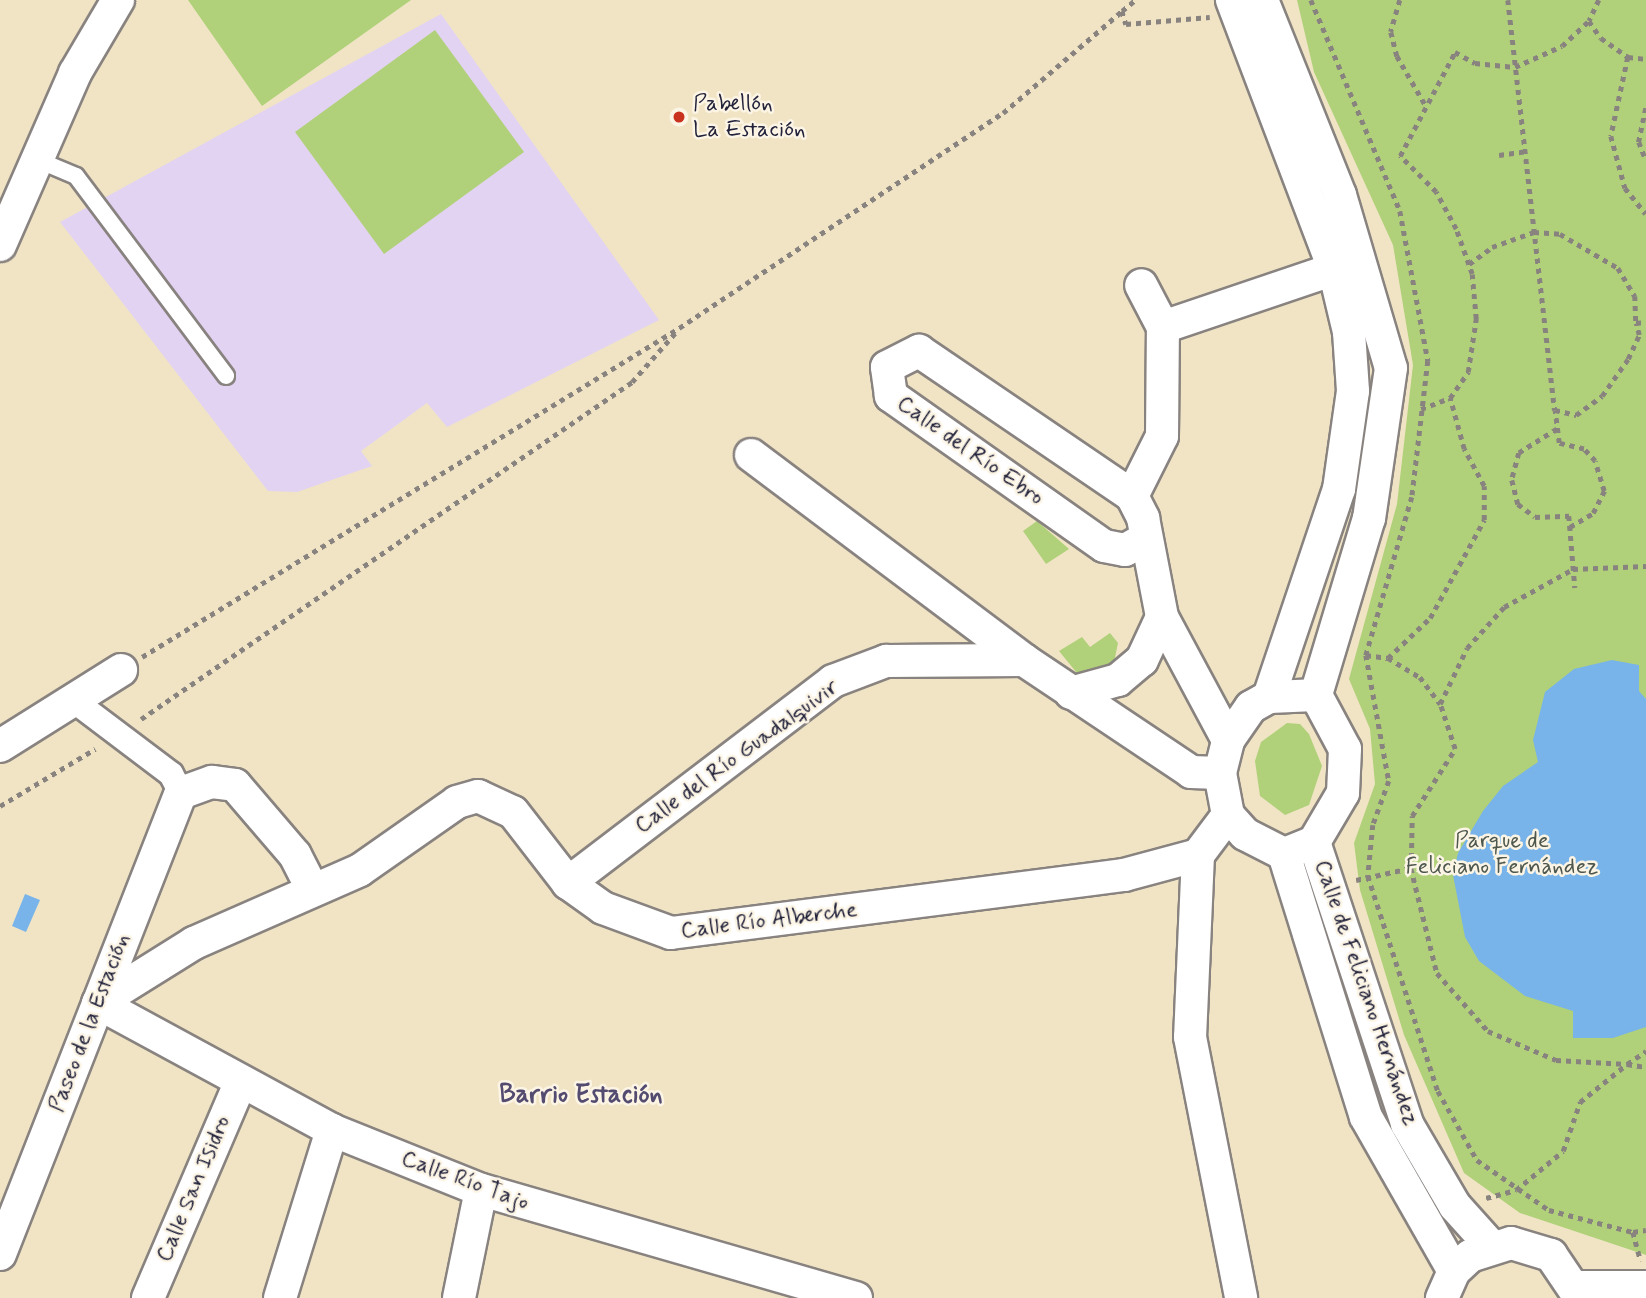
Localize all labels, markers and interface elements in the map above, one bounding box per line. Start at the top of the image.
place label: Pabellón La Estación [693,90,803,144]
marker: Pabellón La Estación [671,109,687,125]
street label: Calle del Río Ebro [893,391,1047,511]
street label: Calle del Río Guadalquivir [629,673,845,841]
park label: Parque de Feliciano Fernández [1403,827,1601,881]
street label: Calle de Feliciano Hernández [1307,855,1425,1131]
street label: Calle Río Alberche [679,896,859,946]
street label: Paseo de la Estación [43,929,137,1117]
district label: Barrio Estación [499,1080,663,1112]
street label: Calle San Isidro [151,1111,237,1267]
street label: Calle Río Tajo [398,1146,532,1216]

